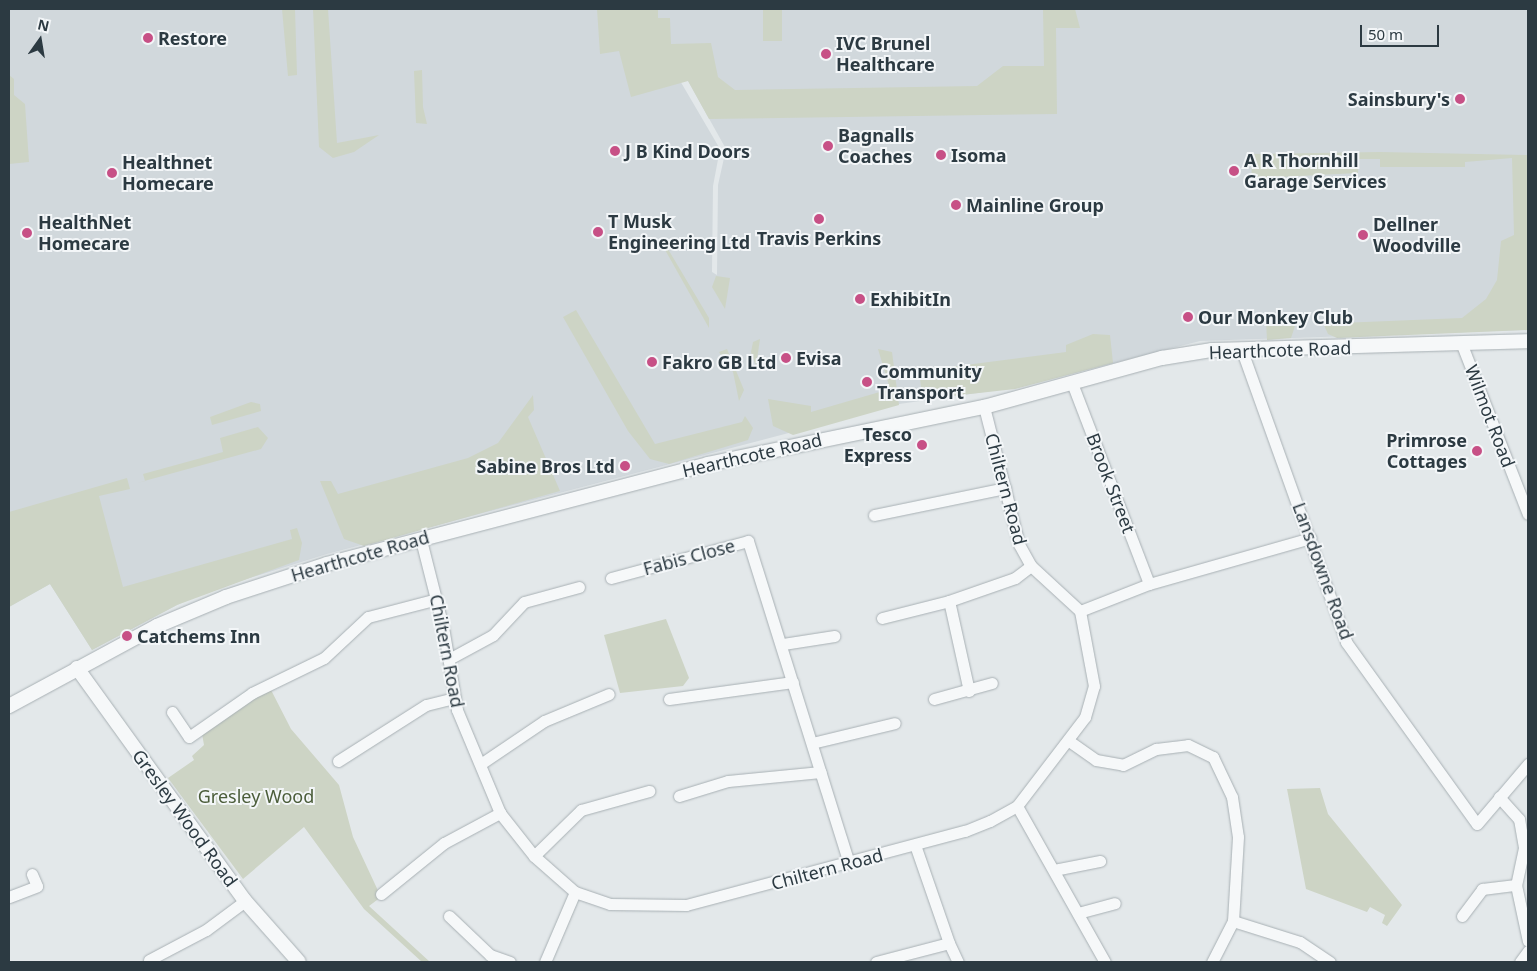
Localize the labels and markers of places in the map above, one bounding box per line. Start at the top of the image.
place label: Restore [158,27,227,49]
marker: Restore [142,32,154,44]
place label: IVC Brunel Healthcare [836,33,935,76]
marker: IVC Brunel Healthcare [820,48,832,60]
place label: Sainsbury's [1348,88,1450,110]
marker: Sainsbury's [1454,93,1466,105]
place label: Bagnalls Coaches [838,125,914,168]
place label: J B Kind Doors [625,140,750,162]
marker: Bagnalls Coaches [822,140,834,152]
place label: Isoma [951,144,1007,166]
marker: J B Kind Doors [609,145,621,157]
marker: Isoma [935,149,947,161]
place label: A R Thornhill Garage Services [1244,150,1387,192]
place label: Healthnet Homecare [122,152,214,194]
marker: A R Thornhill Garage Services [1228,165,1240,177]
marker: Healthnet Homecare [106,167,118,179]
place label: Mainline Group [966,194,1104,216]
marker: Mainline Group [950,199,962,211]
place label: T Musk Engineering Ltd [608,211,750,253]
place label: HealthNet Homecare [38,212,131,254]
marker: Travis Perkins [813,213,825,225]
place label: Dellner Woodville [1373,214,1461,256]
marker: HealthNet Homecare [20,226,34,240]
marker: T Musk Engineering Ltd [592,226,604,238]
place label: Travis Perkins [757,227,881,249]
marker: Dellner Woodville [1357,229,1369,241]
place label: ExhibitIn [870,288,951,310]
marker: ExhibitIn [854,293,866,305]
place label: Our Monkey Club [1198,306,1353,328]
marker: Our Monkey Club [1182,311,1194,323]
place label: Evisa [796,347,842,369]
place label: Fakro GB Ltd [662,351,776,373]
marker: Evisa [780,352,792,364]
marker: Fakro GB Ltd [646,356,658,368]
place label: Community Transport [877,361,982,404]
marker: Community Transport [861,376,873,388]
place label: Tesco Express [844,424,912,466]
place label: Primrose Cottages [1386,430,1467,472]
marker: Tesco Express [916,439,928,451]
marker: Primrose Cottages [1471,445,1483,457]
place label: Sabine Bros Ltd [477,455,615,477]
marker: Sabine Bros Ltd [619,460,631,472]
place label: Catchems Inn [137,625,261,647]
marker: Catchems Inn [121,630,133,642]

